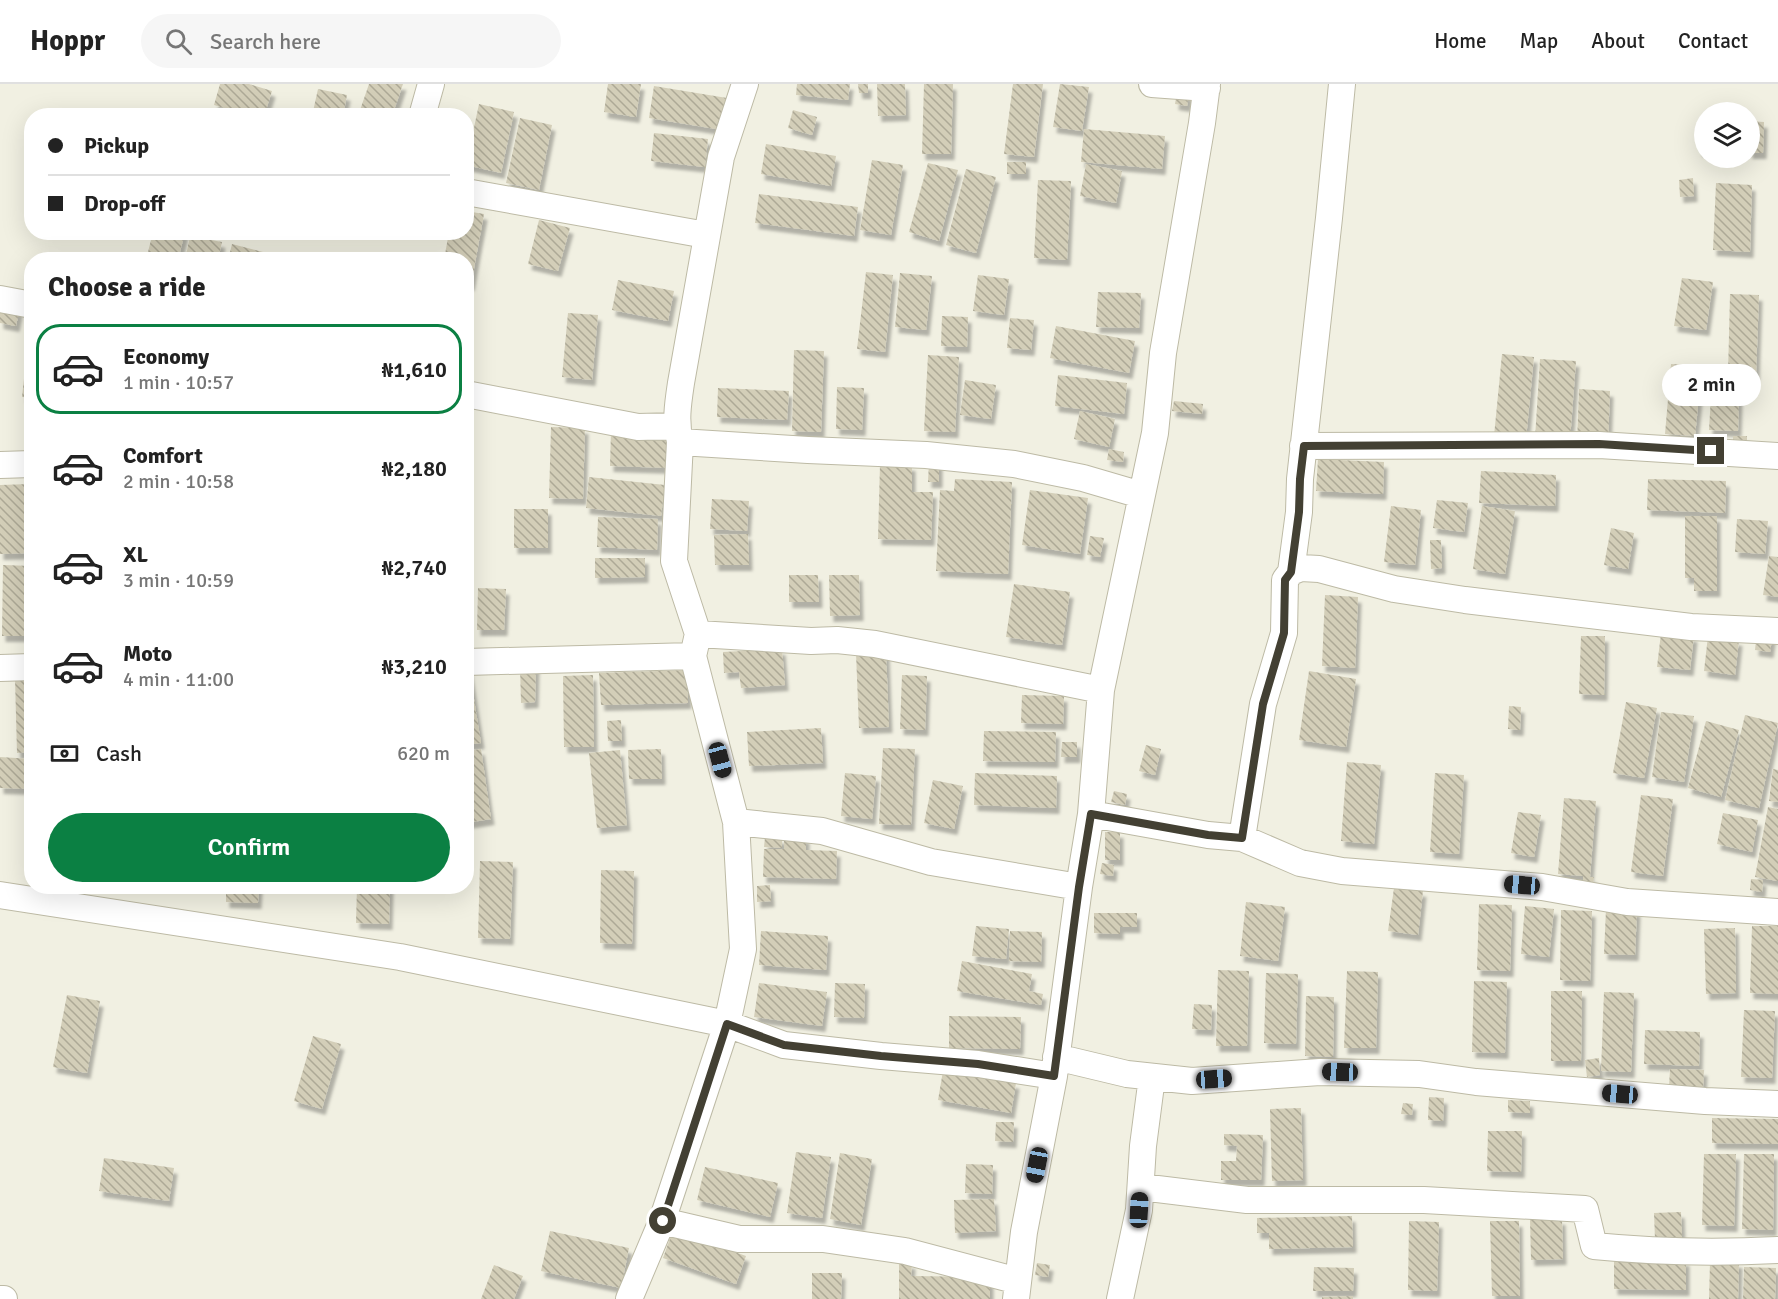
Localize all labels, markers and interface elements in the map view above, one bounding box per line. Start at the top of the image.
search box [141,14,561,68]
text: Hoppr [30,24,105,58]
icon: search [162,25,195,58]
text: Search here [210,28,321,55]
text: Home [1434,28,1487,54]
text: Map [1520,28,1558,54]
text: About [1591,28,1645,54]
text: Contact [1678,28,1748,54]
map controls [1694,102,1760,168]
button: layers [1694,102,1760,168]
text: Pickup [84,132,149,159]
text: Drop-off [84,190,165,217]
text: Choose a ride [48,271,206,304]
icon: car [51,342,105,396]
text: Economy [123,343,209,370]
text: ₦1,610 [381,356,447,383]
callout: 2 min [1662,364,1760,406]
text: 1 min · 10:57 [123,370,234,395]
text: 2 min [1688,372,1735,397]
route end [1697,437,1724,464]
icon: car [51,441,105,495]
text: Comfort [123,442,203,469]
text: ₦2,180 [381,455,447,482]
text: 2 min · 10:58 [123,469,234,494]
icon: car [51,540,105,594]
text: XL [123,541,148,568]
text: ₦2,740 [381,554,447,581]
text: 3 min · 10:59 [123,568,234,593]
icon: car [51,639,105,693]
text: Moto [123,640,172,667]
text: ₦3,210 [381,653,447,680]
text: 4 min · 11:00 [123,667,234,692]
icon: cash [48,737,81,770]
text: Cash [96,740,142,767]
car [707,740,733,780]
text: 620 m [397,741,450,766]
button: Confirm [48,813,450,882]
car [1503,874,1541,896]
car [1322,1062,1358,1082]
car [1195,1069,1233,1089]
car [1601,1083,1639,1105]
car [1025,1146,1049,1184]
car [1129,1192,1149,1228]
route start [649,1207,676,1234]

